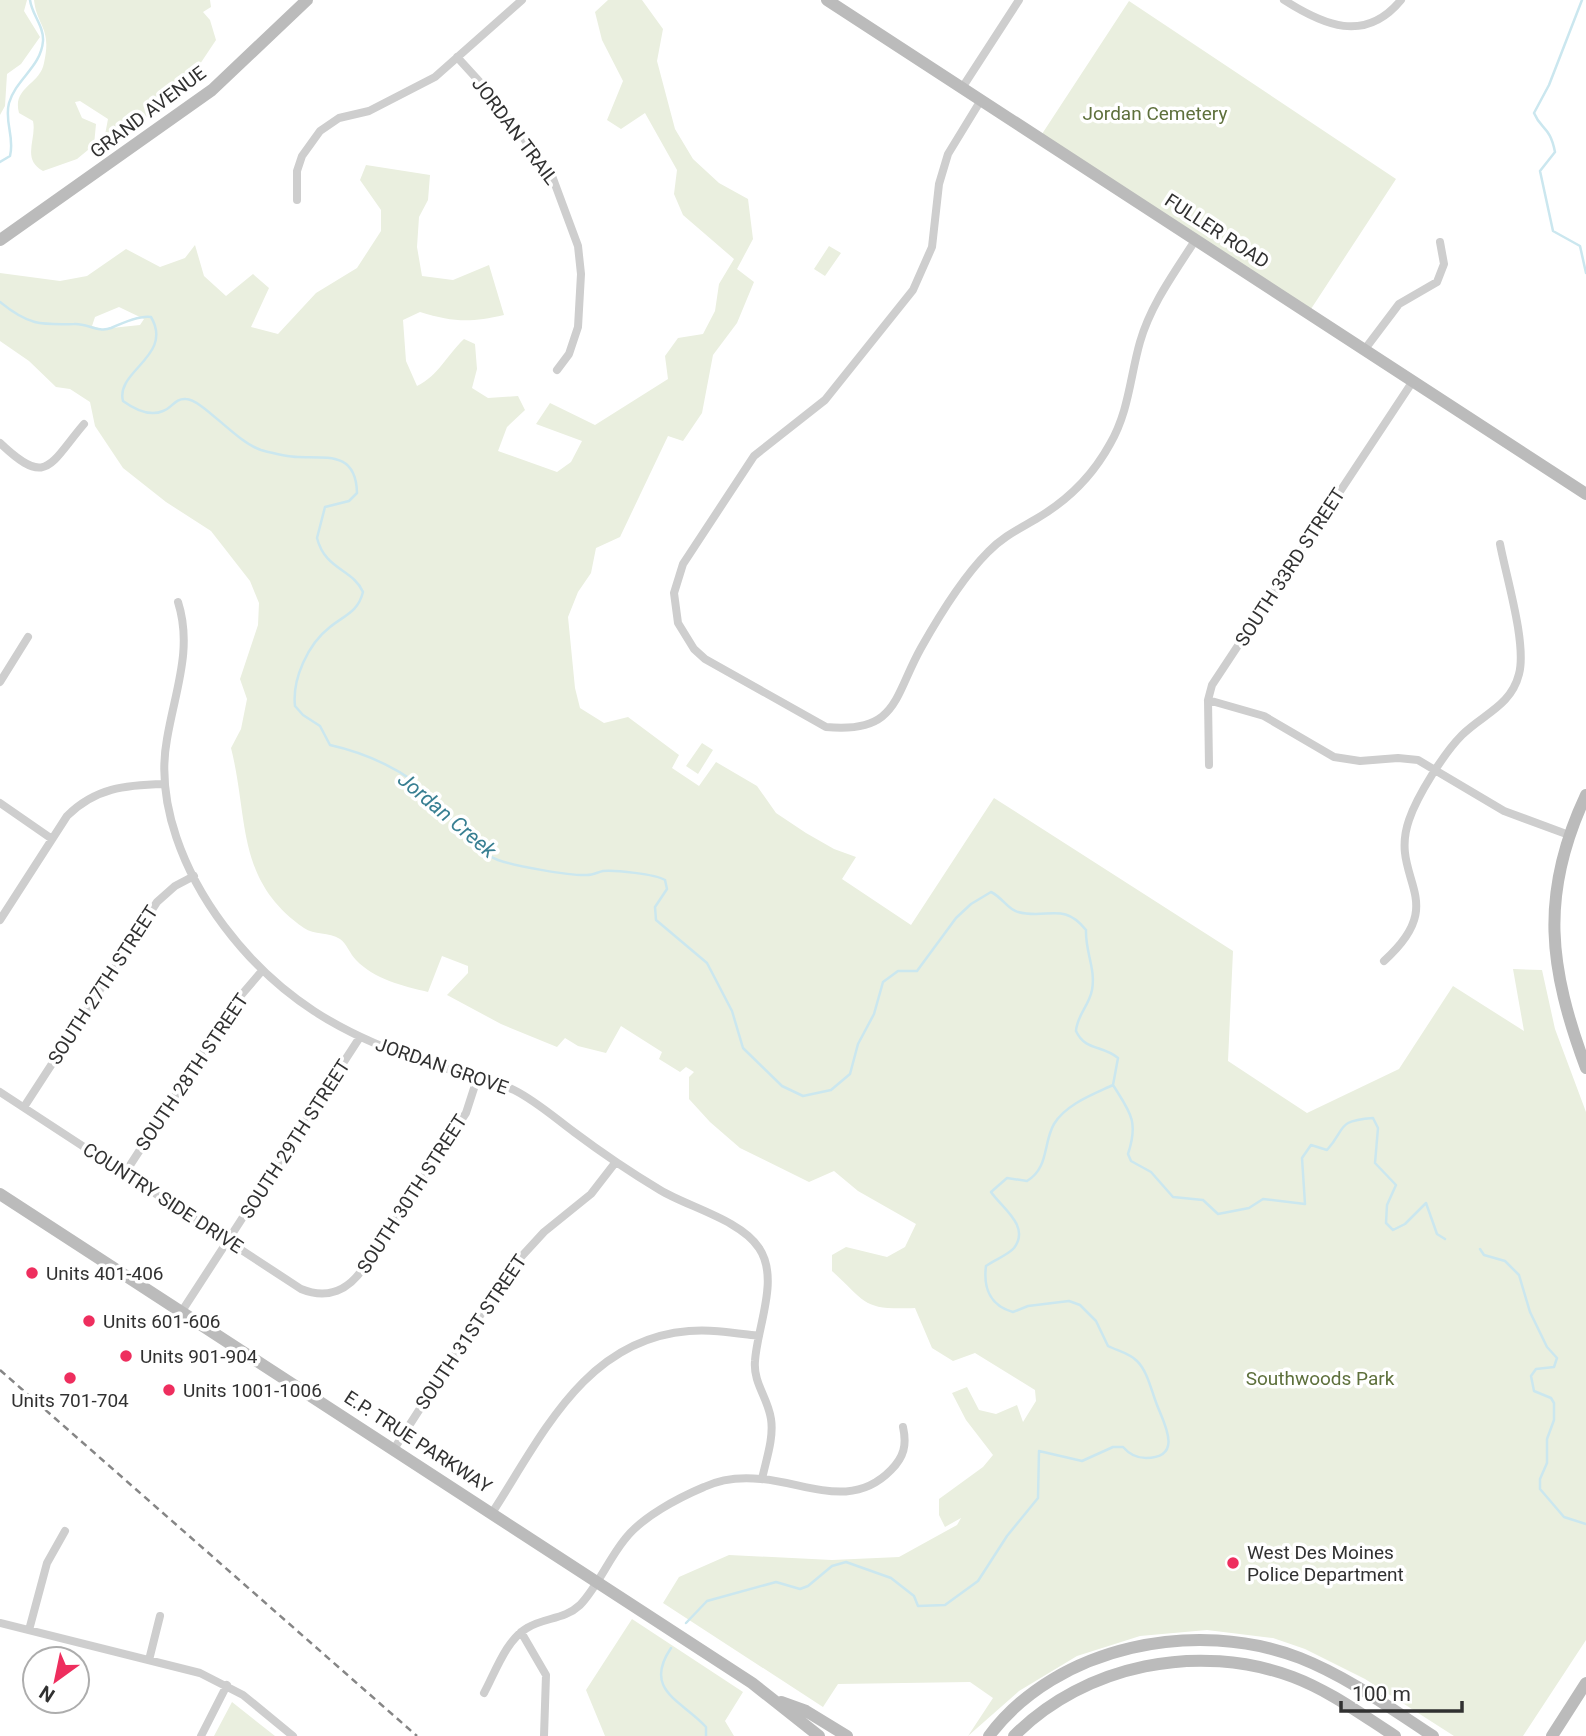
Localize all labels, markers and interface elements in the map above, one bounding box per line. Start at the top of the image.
street label: GRAND AVENUE [86,61,211,163]
street label: JORDAN TRAIL [467,73,563,189]
park label: Jordan Cemetery [1083,102,1227,125]
street label: FULLER ROAD [1160,189,1274,273]
street label: SOUTH 33RD STREET [1230,484,1350,650]
water label: Jordan Creek [393,767,501,863]
street label: SOUTH 27TH STREET [43,901,163,1069]
street label: SOUTH 28TH STREET [131,989,253,1155]
street label: JORDAN GROVE [373,1033,511,1100]
street label: SOUTH 29TH STREET [235,1055,355,1223]
street label: SOUTH 30TH STREET [352,1110,472,1278]
street label: COUNTRY SIDE DRIVE [79,1138,248,1259]
street label: SOUTH 31ST STREET [411,1250,531,1414]
place label: Units 401-406 [46,1262,164,1285]
marker: Units 401-406 [24,1265,40,1281]
place label: Units 601-606 [103,1310,221,1333]
marker: Units 601-606 [81,1313,97,1329]
place label: Units 901-904 [140,1345,258,1368]
marker: Units 901-904 [118,1348,134,1364]
park label: Southwoods Park [1246,1367,1395,1390]
marker: Units 701-704 [62,1370,78,1386]
place label: Units 1001-1006 [183,1379,322,1402]
marker: Units 1001-1006 [161,1382,177,1398]
street label: E.P. TRUE PARKWAY [340,1386,497,1499]
place label: Units 701-704 [11,1389,129,1412]
place label: West Des Moines Police Department [1247,1541,1404,1586]
marker: West Des Moines Police Department [1225,1555,1241,1571]
north arrow [21,1645,91,1715]
scale bar [1341,1670,1462,1714]
text: N [35,1681,59,1707]
text: 100 m [1352,1682,1411,1706]

